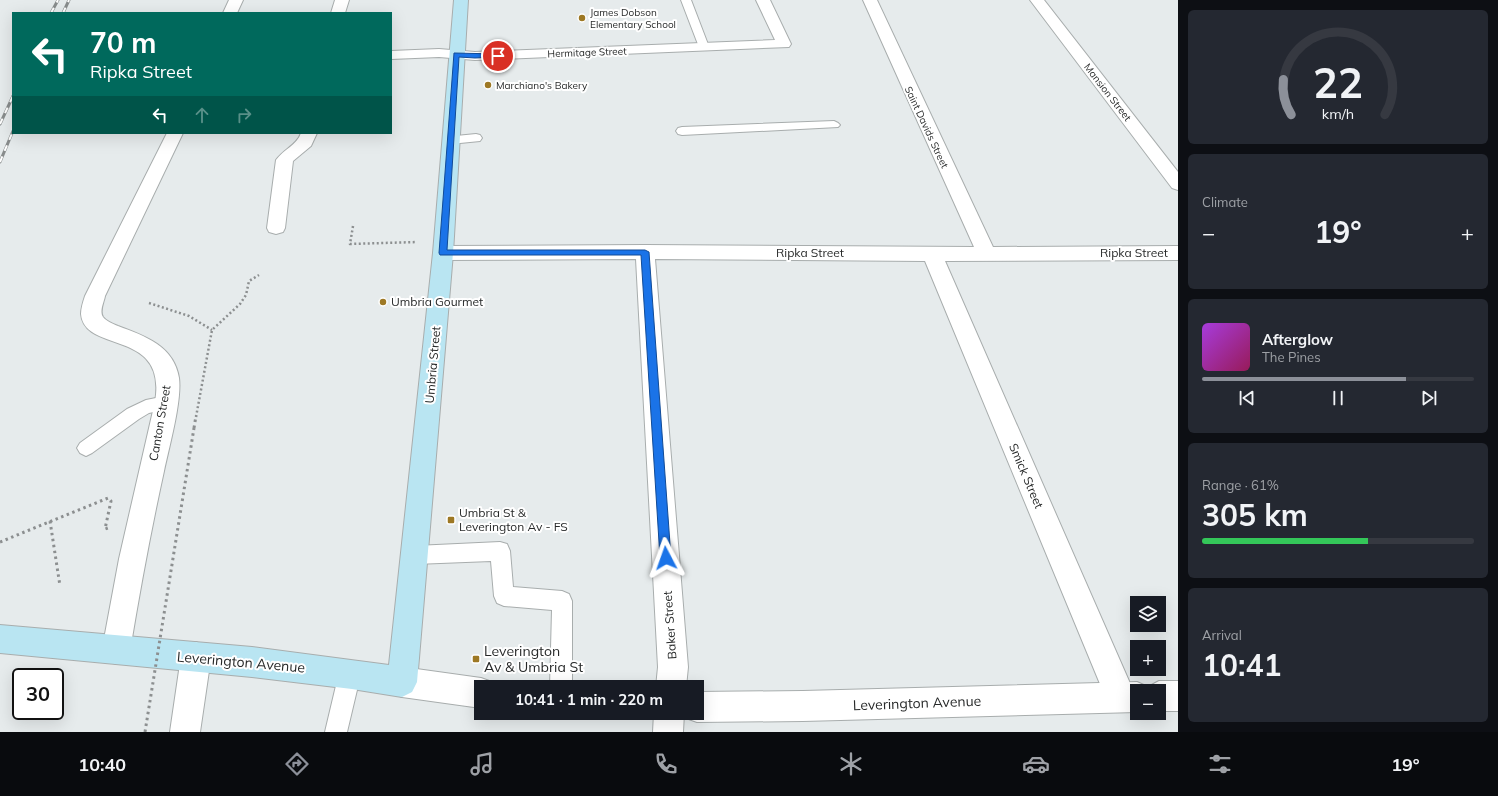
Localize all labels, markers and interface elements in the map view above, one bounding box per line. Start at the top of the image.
place label: James Dobson Elementary School [590,6,676,31]
marker: James Dobson Elementary School [577,13,587,23]
text: 70 m [90,25,156,60]
icon: left [24,28,76,80]
pin [481,39,515,73]
icon: arrive [487,45,509,67]
street label: Hermitage Street [547,45,627,60]
text: 22 [1313,56,1363,108]
text: Ripka Street [90,60,192,83]
street label: Mansion Street [1081,61,1134,124]
place label: Marchiano's Bakery [496,79,588,92]
marker: Marchiano's Bakery [483,80,493,90]
street label: Saint Davids Street [902,84,951,171]
icon: left [149,104,171,126]
icon: ahead [191,104,213,126]
icon: right [233,104,255,126]
text: km/h [1322,105,1354,123]
text: Climate [1202,194,1248,210]
text: 19° [1314,213,1362,251]
text: − [1202,219,1215,247]
text: + [1461,219,1474,247]
street label: Ripka Street [776,245,844,260]
street label: Ripka Street [1100,245,1168,260]
place label: Umbria Gourmet [391,294,483,309]
marker: Umbria Gourmet [378,297,388,307]
street label: Umbria Street [422,326,443,404]
text: Afterglow [1262,330,1333,349]
text: The Pines [1262,349,1321,365]
street label: Canton Street [145,384,174,462]
icon: previous [1236,387,1258,409]
icon: pause [1327,387,1349,409]
icon: next [1418,387,1440,409]
street label: Smick Street [1006,441,1047,511]
text: Range · 61% [1202,477,1279,493]
text: 305 km [1202,496,1308,534]
place label: Umbria St & Leverington Av - FS [459,505,568,534]
marker: Umbria St & Leverington Av - FS [446,515,456,525]
position arrow [645,537,687,579]
street label: Baker Street [660,590,679,660]
map controls [1130,596,1166,720]
button: layers [1130,596,1166,632]
text: Arrival [1202,627,1242,643]
button: + [1130,640,1166,676]
place label: Leverington Av & Umbria St [484,642,583,676]
text: 10:41 [1202,646,1281,684]
street label: Leverington Avenue [176,647,306,677]
marker: Leverington Av & Umbria St [471,654,481,664]
speed limit sign: 30 [12,668,64,720]
button: − [1130,684,1166,720]
text: 10:41 · 1 min · 220 m [515,690,663,709]
street label: Leverington Avenue [852,692,982,714]
icon: directions [283,750,311,778]
icon: music [468,750,496,778]
icon: phone [652,750,680,778]
icon: climate [837,750,865,778]
icon: car [1022,750,1050,778]
icon: filters [1206,750,1234,778]
text: 10:40 [78,753,126,776]
text: 19° [1391,753,1420,776]

